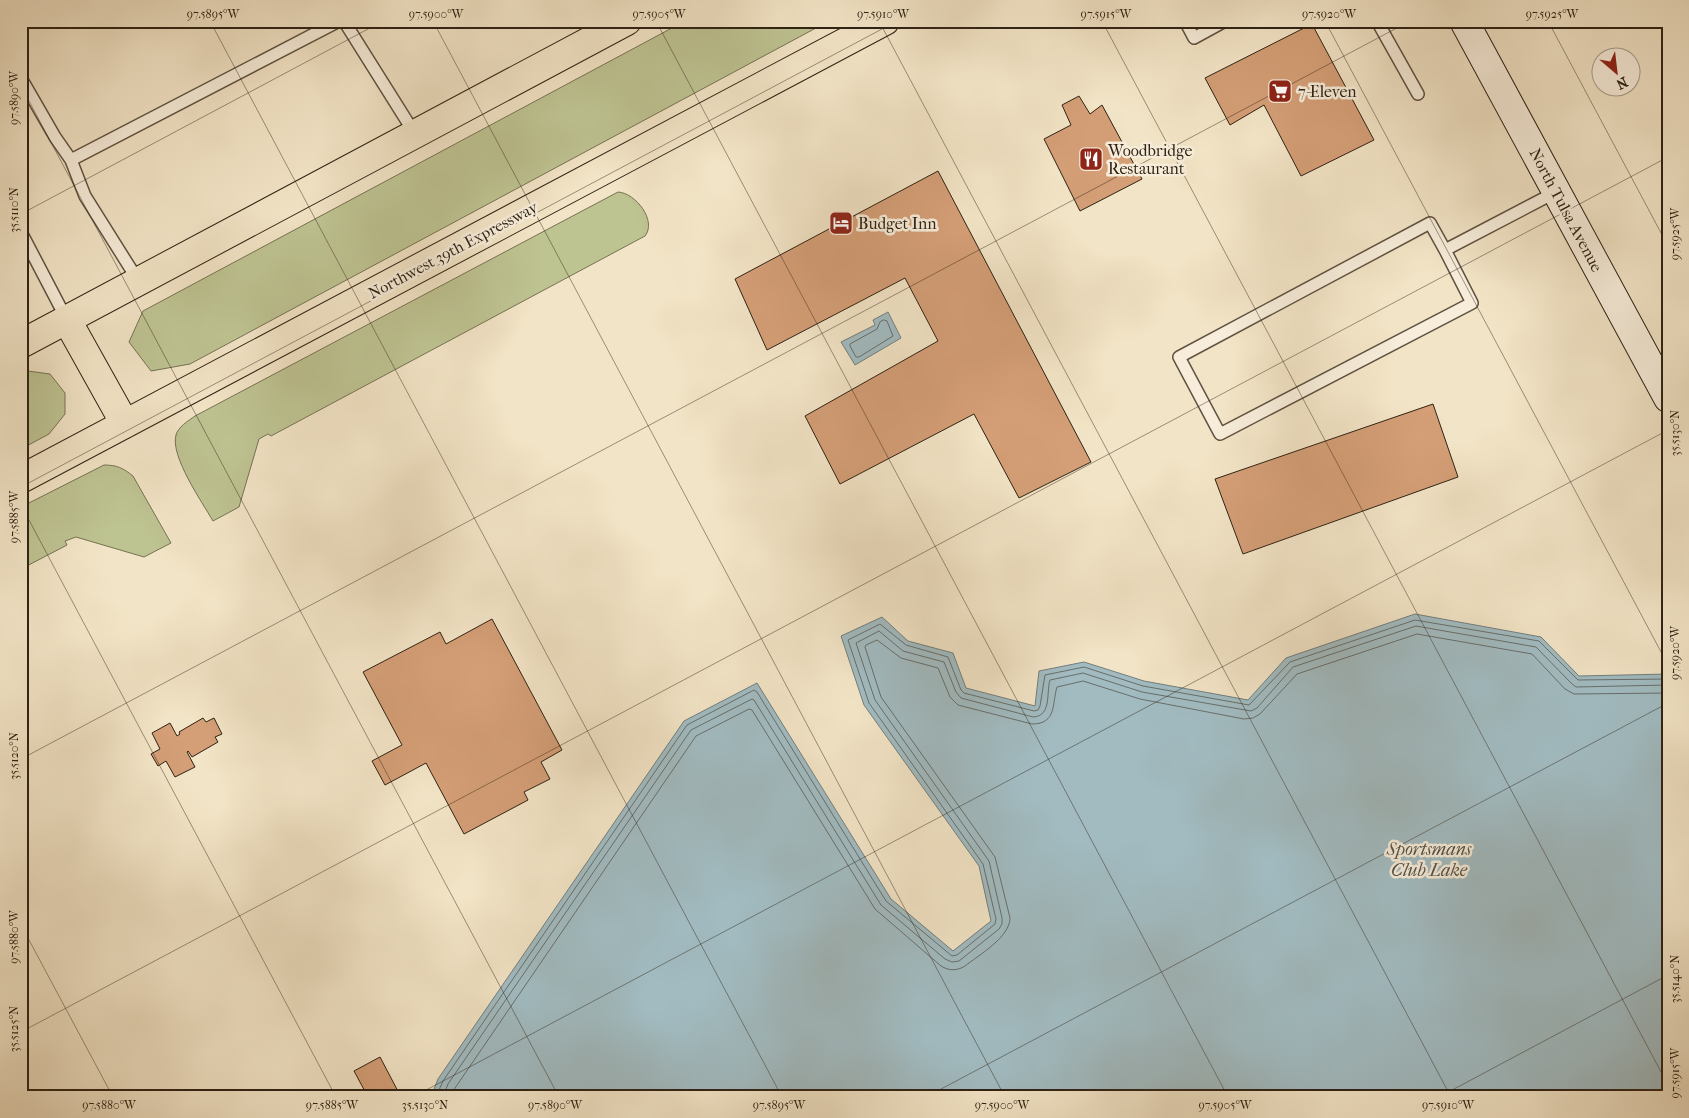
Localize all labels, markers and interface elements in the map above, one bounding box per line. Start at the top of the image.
text: 97.5895°W [187,7,241,21]
text: 97.5900°W [409,7,465,21]
text: 97.5905°W [632,7,687,21]
text: 97.5910°W [857,7,910,21]
text: 97.5915°W [1081,7,1133,21]
text: 97.5920°W [1302,7,1357,21]
text: 97.5925°W [1526,7,1580,21]
north arrow [1592,48,1642,98]
text: 97.5890°W [7,70,21,125]
text: N [1613,73,1631,93]
supermarket icon: 7-Eleven [1267,78,1293,104]
place label: 7-Eleven [1298,82,1357,101]
place label: Woodbridge Restaurant [1107,141,1193,178]
street label: North Tulsa Avenue [1525,145,1607,275]
restaurant icon: Woodbridge Restaurant [1078,146,1104,172]
text: 35.5110°N [7,187,21,233]
street label: Northwest 39th Expressway [365,197,541,303]
text: 97.5925°W [1668,206,1682,260]
hotel icon: Budget Inn [828,210,854,236]
place label: Budget Inn [858,214,937,233]
text: 35.5130°N [1668,410,1682,456]
text: 97.5885°W [7,490,21,543]
text: 97.5920°W [1668,625,1682,680]
text: 35.5120°N [7,732,21,780]
water label: Sportsmans Club Lake [1386,839,1472,881]
text: 97.5880°W [7,909,21,964]
text: 35.5140°N [1668,955,1682,1003]
text: 35.5125°N [7,1006,21,1052]
text: 97.5915°W [1668,1046,1682,1098]
text: 97.5880°W [82,1098,137,1112]
text: 97.5885°W [306,1098,359,1112]
text: 35.5130°N [402,1098,448,1112]
text: 97.5890°W [528,1098,583,1112]
text: 97.5895°W [753,1098,807,1112]
text: 97.5900°W [975,1098,1031,1112]
text: 97.5905°W [1198,1098,1253,1112]
text: 97.5910°W [1422,1098,1475,1112]

